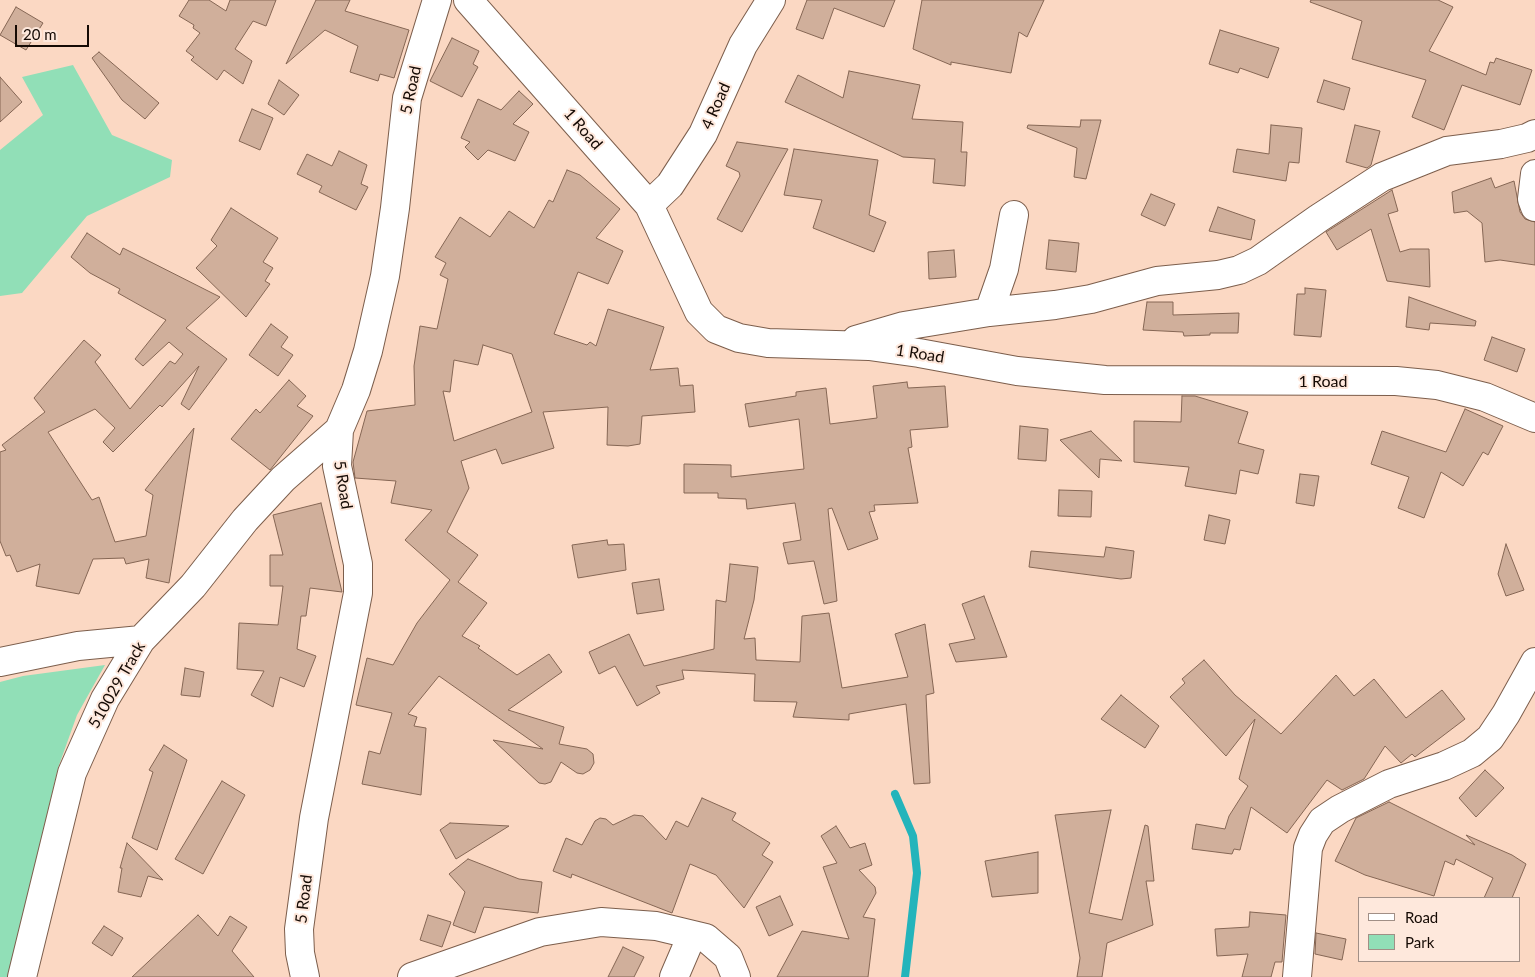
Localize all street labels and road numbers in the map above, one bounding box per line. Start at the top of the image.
street label: 5 Road [397,64,425,116]
street label: 4 Road [697,80,735,132]
street label: 1 Road [560,104,606,154]
street label: 1 Road [894,341,946,367]
street label: 1 Road [1299,372,1347,392]
street label: 5 Road [330,459,356,511]
street label: 510029 Track [84,638,150,732]
street label: 5 Road [291,874,317,924]

